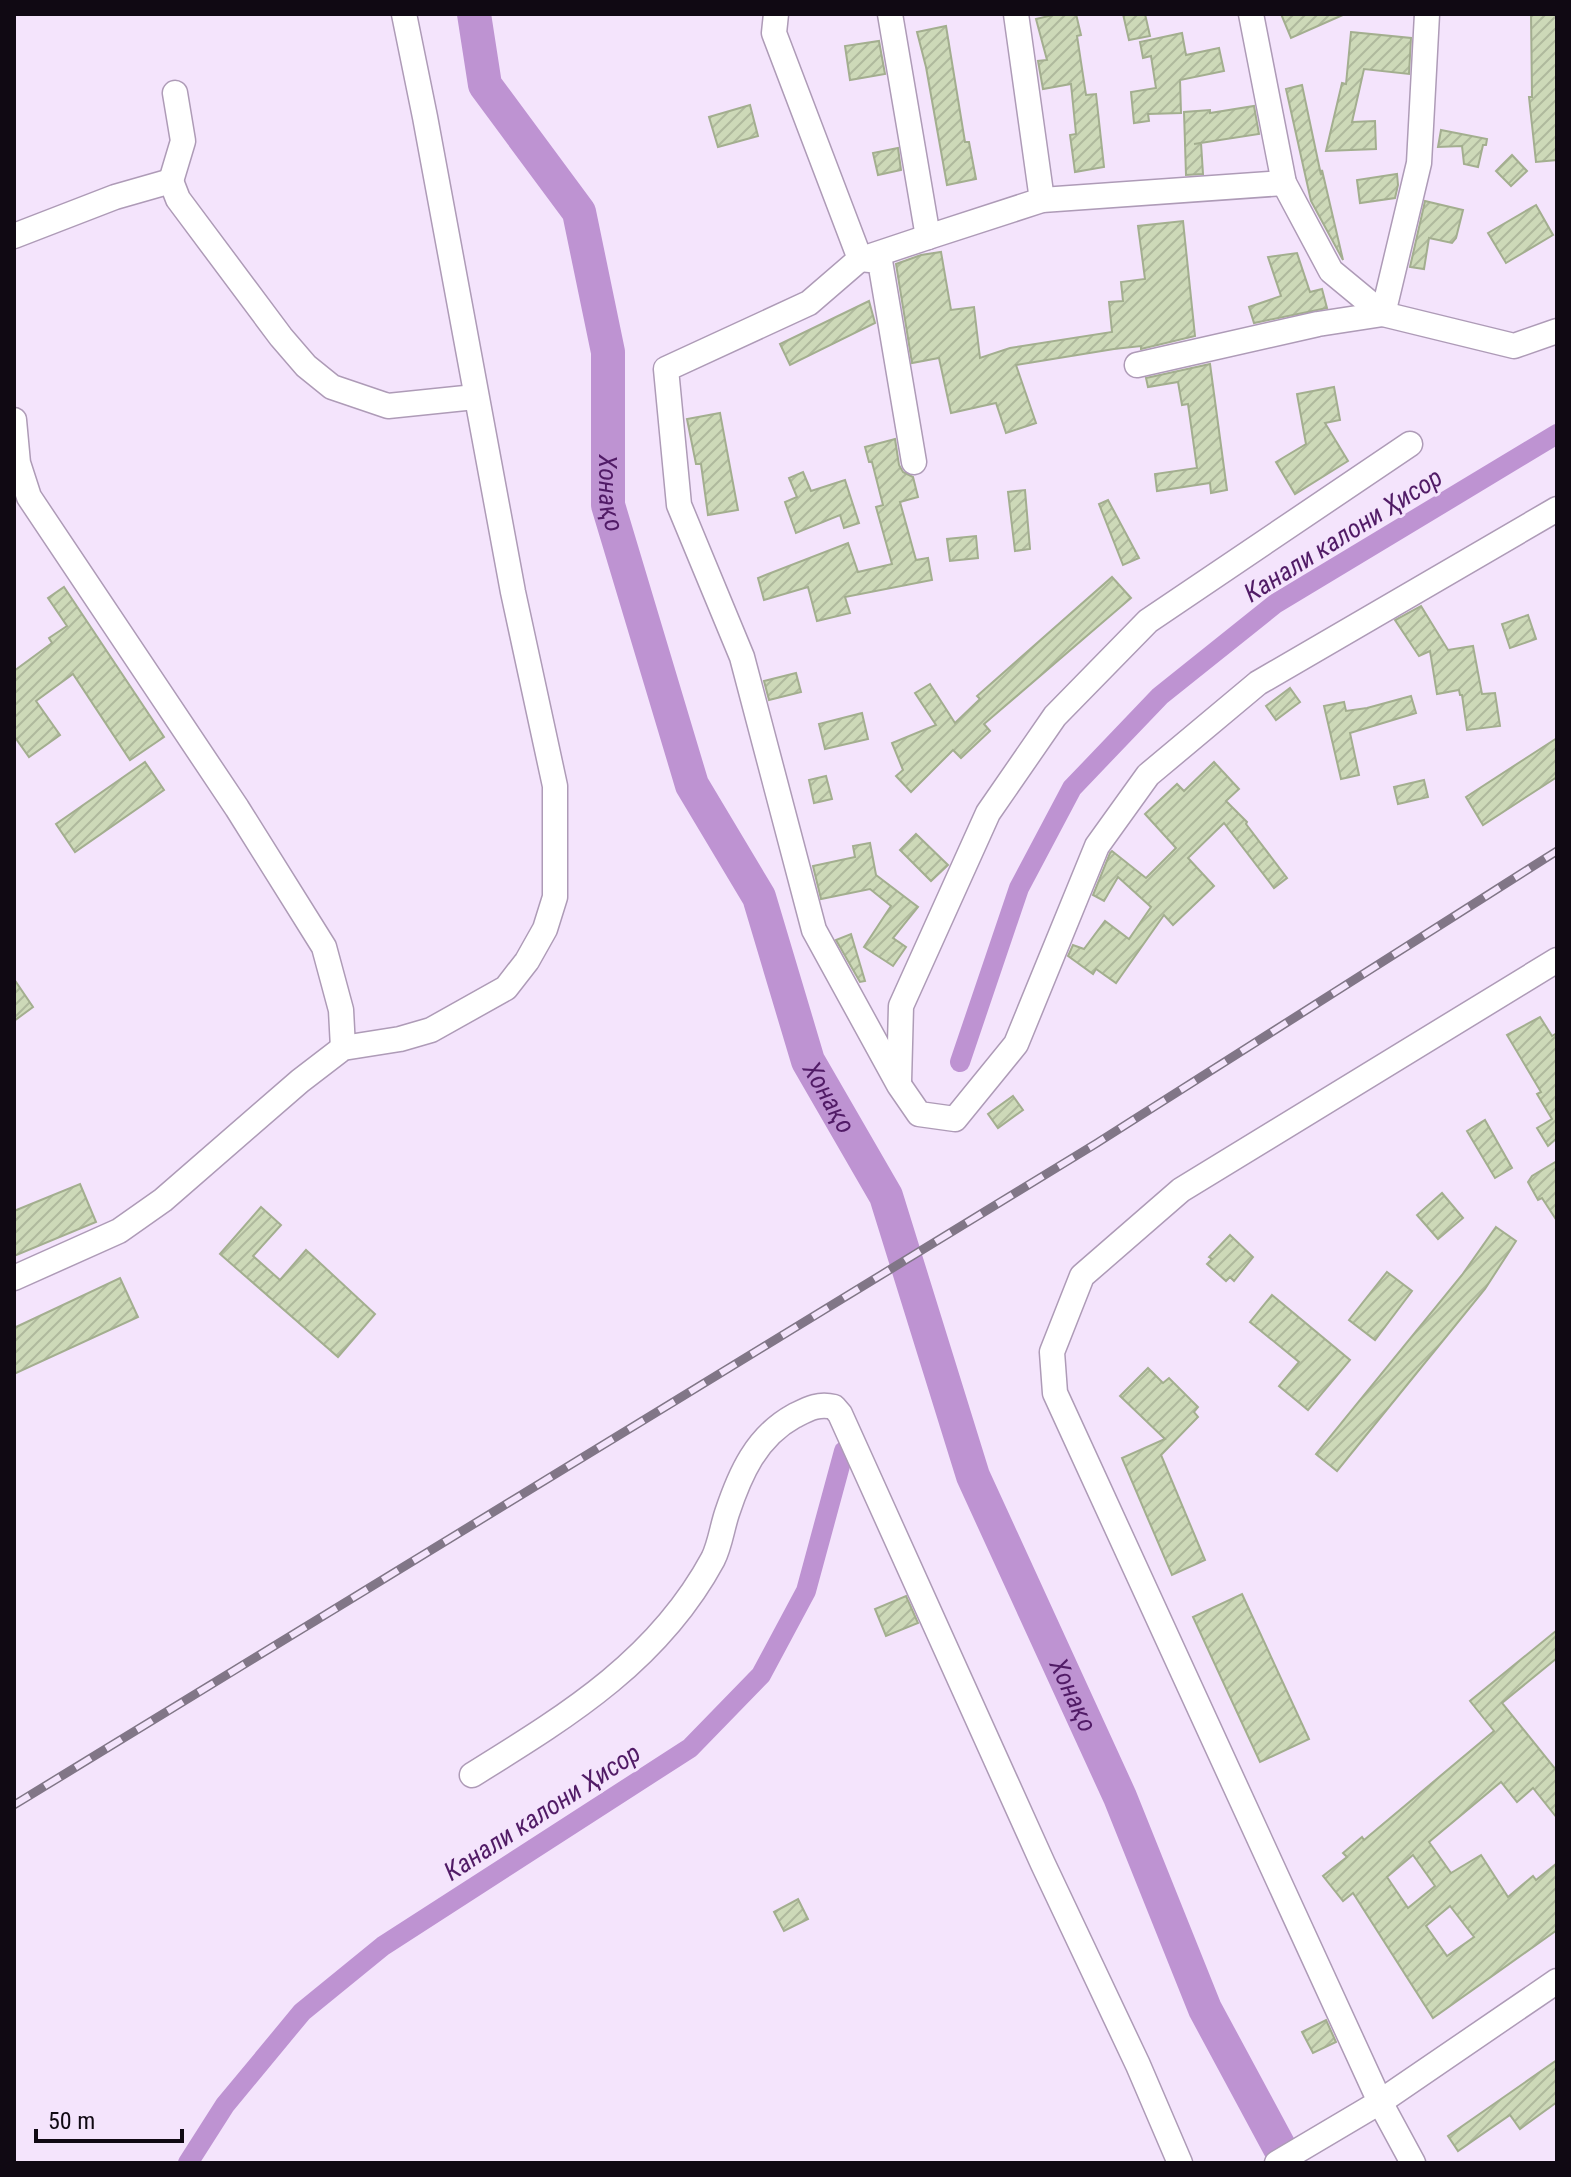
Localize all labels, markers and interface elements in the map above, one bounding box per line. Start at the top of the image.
water label: Хонақо [593,454,630,535]
water label: Канали калони Ҳисор [1238,462,1448,608]
water label: Хонақо [796,1056,861,1138]
water label: Хонақо [1043,1653,1103,1737]
water label: Канали калони Ҳисор [438,1737,646,1887]
scale bar [36,2093,182,2143]
text: 50 m [48,2107,95,2135]

